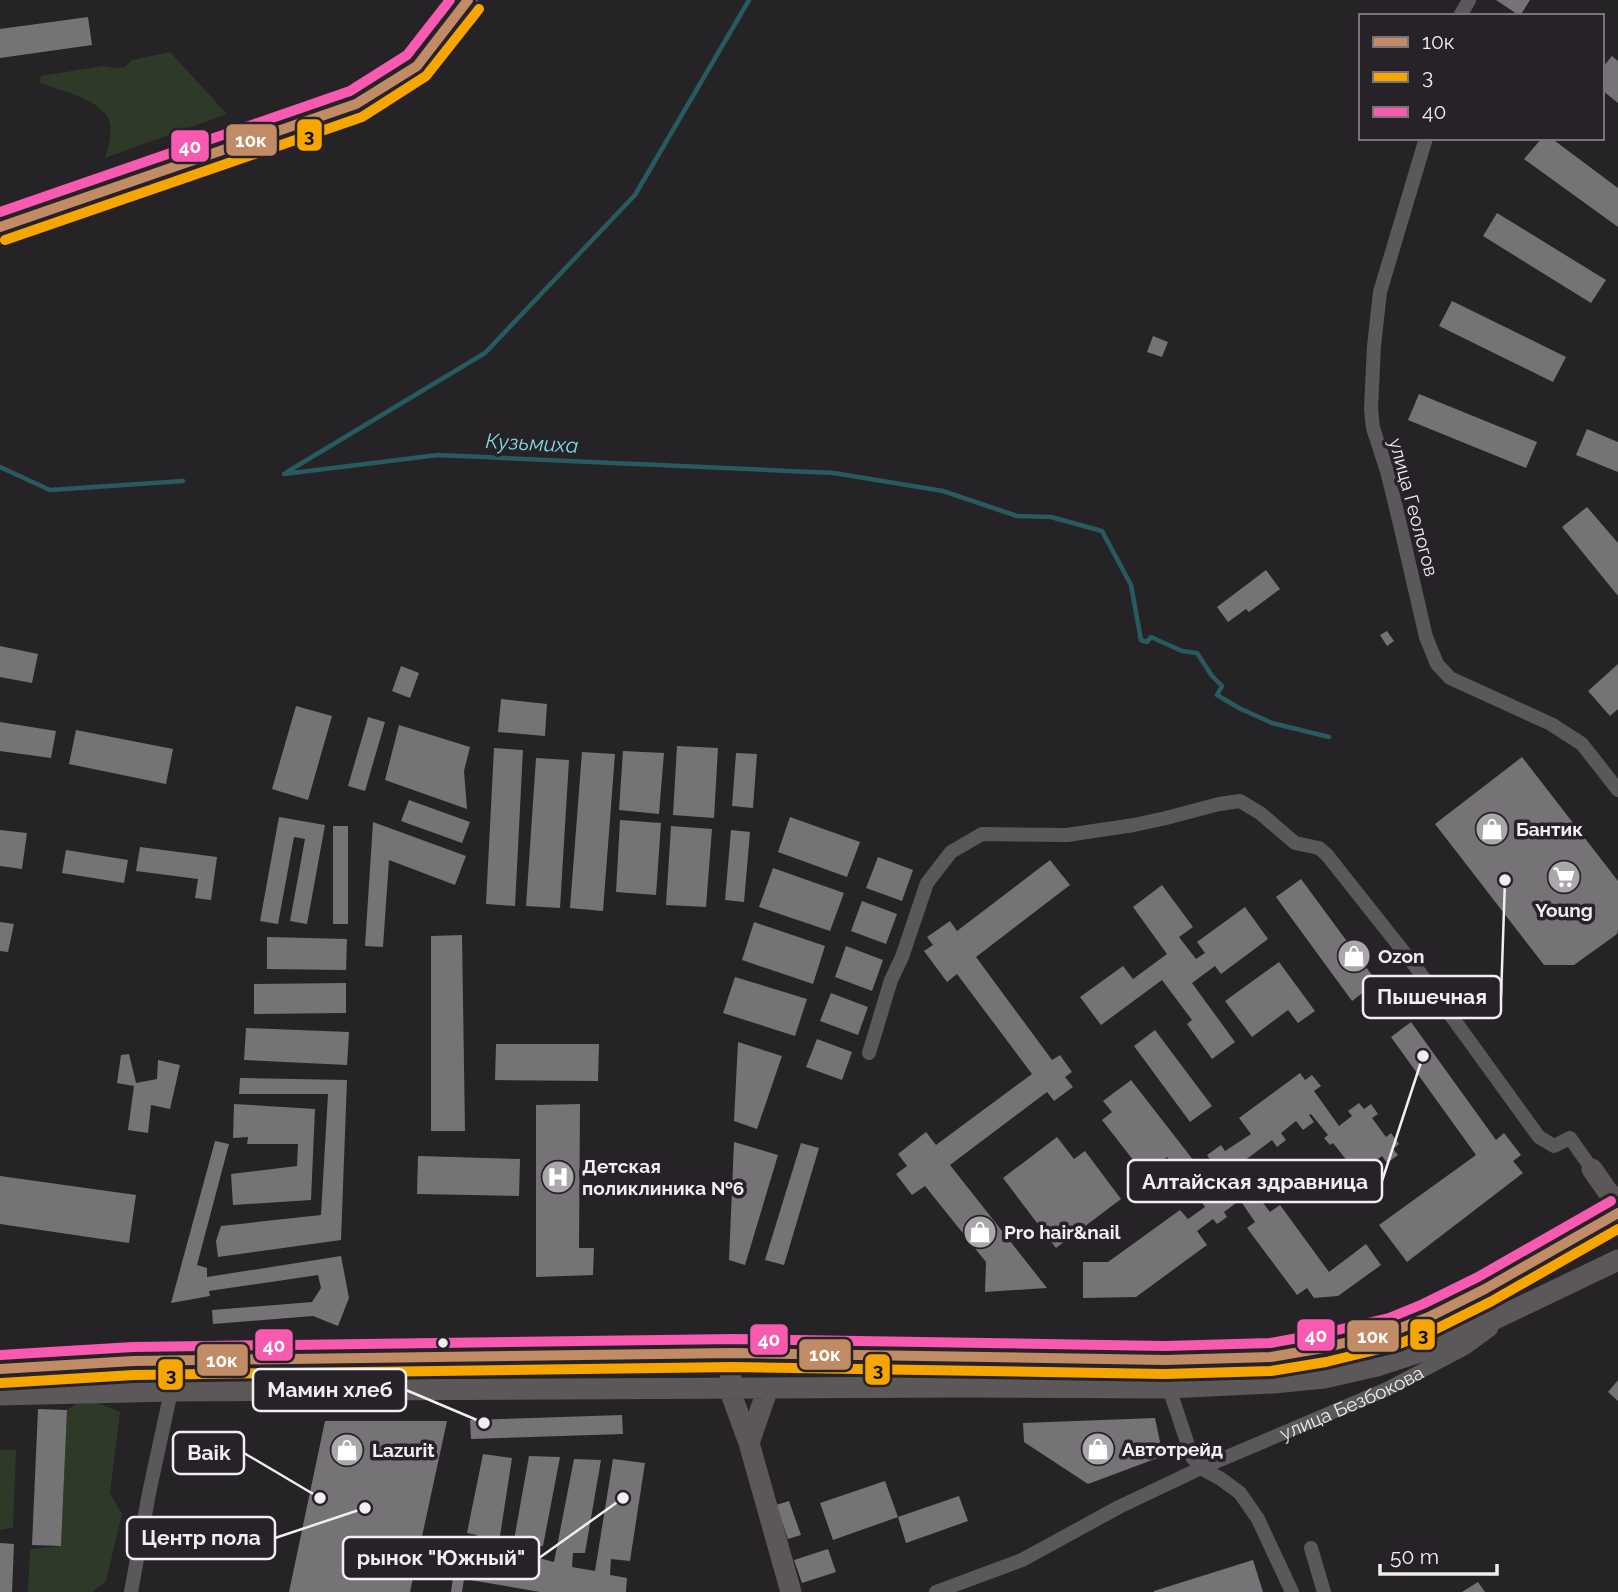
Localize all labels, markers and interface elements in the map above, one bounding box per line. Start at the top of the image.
legend [1359,14,1604,140]
text: 10к [1422,29,1455,54]
text: 3 [1422,64,1433,89]
text: 40 [1422,99,1446,124]
line badge: 3 [296,118,323,152]
line badge: 10к [225,123,278,157]
text: 3 [304,124,314,146]
line badge: 40 [170,129,210,163]
text: 10к [235,129,267,151]
text: 40 [179,135,201,157]
water label: Кузьмиха [485,428,579,458]
street label: улица Геологов [1385,436,1443,578]
shop icon: Бантик [1473,810,1511,848]
place label: Бантик [1516,818,1583,840]
supermarket icon: Young [1545,858,1583,896]
place label: Young [1535,899,1593,921]
shop icon: Ozon [1335,937,1373,975]
place label: Ozon [1378,945,1425,967]
callout: Пышечная [1363,976,1501,1018]
text: Пышечная [1377,984,1487,1009]
place label: Детская поликлиника №6 [582,1155,744,1199]
hospital icon: Детская поликлиника №6 [539,1158,577,1196]
callout: Алтайская здравница [1128,1160,1382,1202]
text: Алтайская здравница [1142,1169,1368,1194]
shop icon: Pro hair&nail [961,1213,999,1251]
place label: Pro hair&nail [1004,1221,1121,1243]
line badge: 40 [1296,1318,1336,1352]
line badge: 3 [1409,1318,1436,1351]
line badge: 10к [1346,1319,1400,1353]
line badge: 40 [749,1323,789,1356]
text: 3 [1418,1323,1428,1345]
text: 40 [1305,1324,1327,1346]
text: 10к [1357,1325,1389,1347]
line badge: 40 [254,1328,294,1362]
text: 40 [758,1328,780,1350]
text: 40 [263,1334,285,1356]
unlabelled marker [436,1336,450,1350]
line badge: 10к [798,1338,852,1371]
line badge: 10к [196,1343,249,1377]
text: 10к [809,1343,841,1365]
text: 10к [206,1349,238,1371]
line badge: 3 [864,1353,891,1386]
line badge: 3 [157,1358,184,1391]
text: 3 [873,1358,883,1380]
street label: улица Безбокова [1276,1361,1427,1444]
text: 3 [166,1363,176,1385]
callout: Мамин хлеб [253,1369,406,1411]
text: Мамин хлеб [267,1377,393,1402]
shop icon: Автотрейд [1079,1430,1117,1468]
shop icon: Lazurit [328,1431,366,1469]
callout: Baik [173,1432,244,1474]
place label: Автотрейд [1122,1438,1223,1460]
place label: Lazurit [372,1439,435,1461]
text: Baik [187,1440,231,1465]
callout: Центр пола [127,1517,275,1559]
text: Центр пола [141,1525,261,1550]
scale bar [1380,1532,1497,1576]
callout: рынок "Южный" [343,1537,539,1579]
text: 50 m [1390,1544,1439,1569]
text: рынок "Южный" [357,1545,525,1570]

